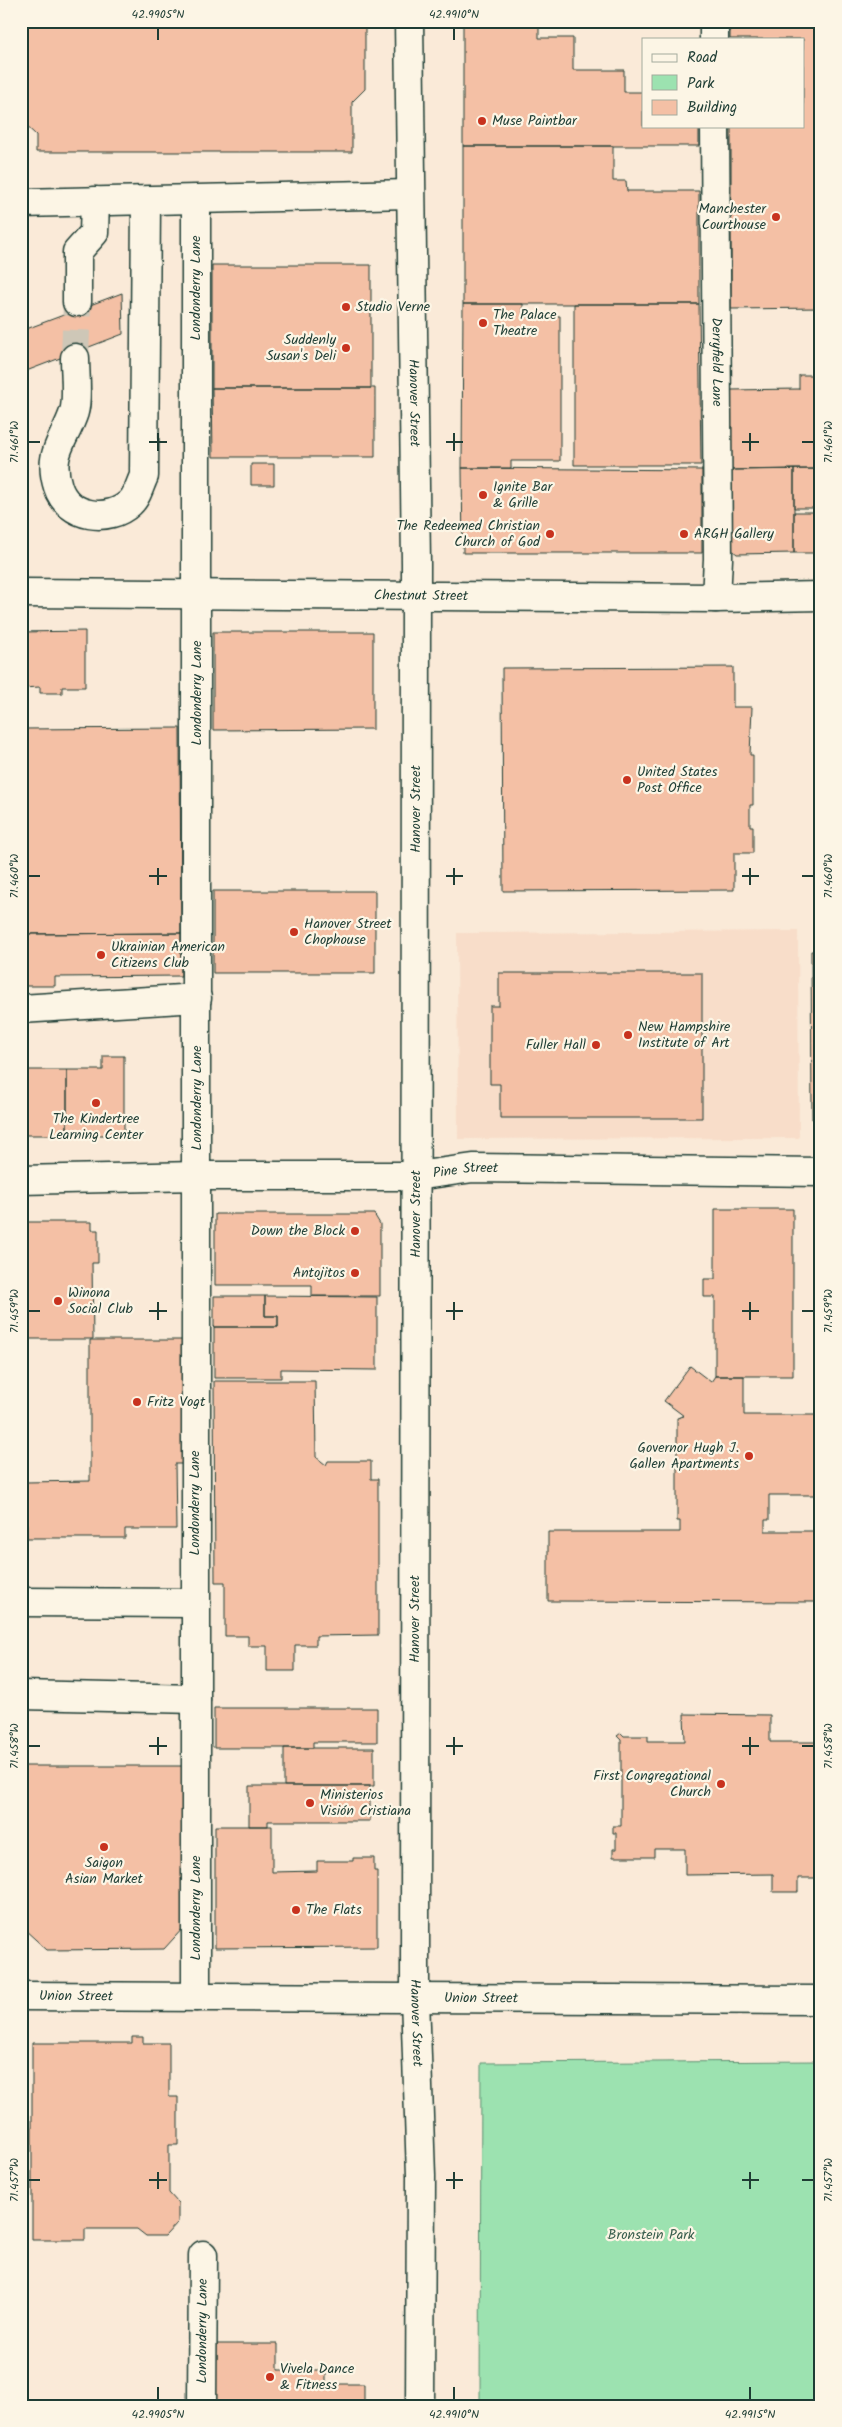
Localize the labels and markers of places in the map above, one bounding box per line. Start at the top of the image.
place label: Muse Paintbar [492,110,578,132]
marker: Muse Paintbar [476,115,488,127]
place label: Manchester Courthouse [699,198,767,236]
marker: Manchester Courthouse [770,211,782,223]
place label: Studio Verne [356,296,431,318]
marker: Studio Verne [340,301,352,313]
place label: The Palace Theatre [493,304,557,342]
marker: The Palace Theatre [477,317,489,329]
place label: Suddenly Susan's Deli [266,329,337,367]
marker: Suddenly Susan's Deli [340,342,352,354]
place label: Ignite Bar & Grille [493,476,554,514]
marker: Ignite Bar & Grille [477,489,489,501]
place label: The Redeemed Christian Church of God [396,515,541,553]
place label: ARGH Gallery [694,523,774,545]
marker: The Redeemed Christian Church of God [544,528,556,540]
marker: ARGH Gallery [678,528,690,540]
place label: United States Post Office [637,761,718,799]
marker: United States Post Office [621,774,633,786]
place label: Hanover Street Chophouse [304,913,392,951]
marker: Hanover Street Chophouse [288,926,300,938]
place label: Ukrainian American Citizens Club [111,936,225,974]
marker: Ukrainian American Citizens Club [95,949,107,961]
place label: New Hampshire Institute of Art [638,1016,731,1054]
marker: New Hampshire Institute of Art [622,1029,634,1041]
place label: Fuller Hall [526,1034,587,1056]
marker: Fuller Hall [590,1039,602,1051]
marker: The Kindertree Learning Center [90,1097,102,1109]
place label: The Kindertree Learning Center [49,1108,144,1146]
place label: Down the Block [251,1220,345,1242]
marker: Down the Block [349,1225,361,1237]
place label: Antojitos [293,1262,345,1284]
marker: Antojitos [349,1267,361,1279]
place label: Winona Social Club [68,1282,133,1320]
marker: Winona Social Club [52,1295,64,1307]
place label: Fritz Vogt [147,1391,206,1413]
marker: Fritz Vogt [131,1396,143,1408]
place label: Governor Hugh J. Gallen Apartments [630,1437,739,1475]
marker: Governor Hugh J. Gallen Apartments [743,1450,755,1462]
place label: First Congregational Church [593,1765,712,1803]
marker: First Congregational Church [715,1778,727,1790]
place label: Ministerios Visión Cristiana [320,1784,411,1822]
marker: Ministerios Visión Cristiana [304,1797,316,1809]
marker: Saigon Asian Market [98,1841,110,1853]
place label: Saigon Asian Market [65,1852,144,1890]
place label: The Flats [306,1899,362,1921]
marker: The Flats [290,1904,302,1916]
place label: Vivela Dance & Fitness [280,2358,355,2396]
marker: Vivela Dance & Fitness [264,2371,276,2383]

